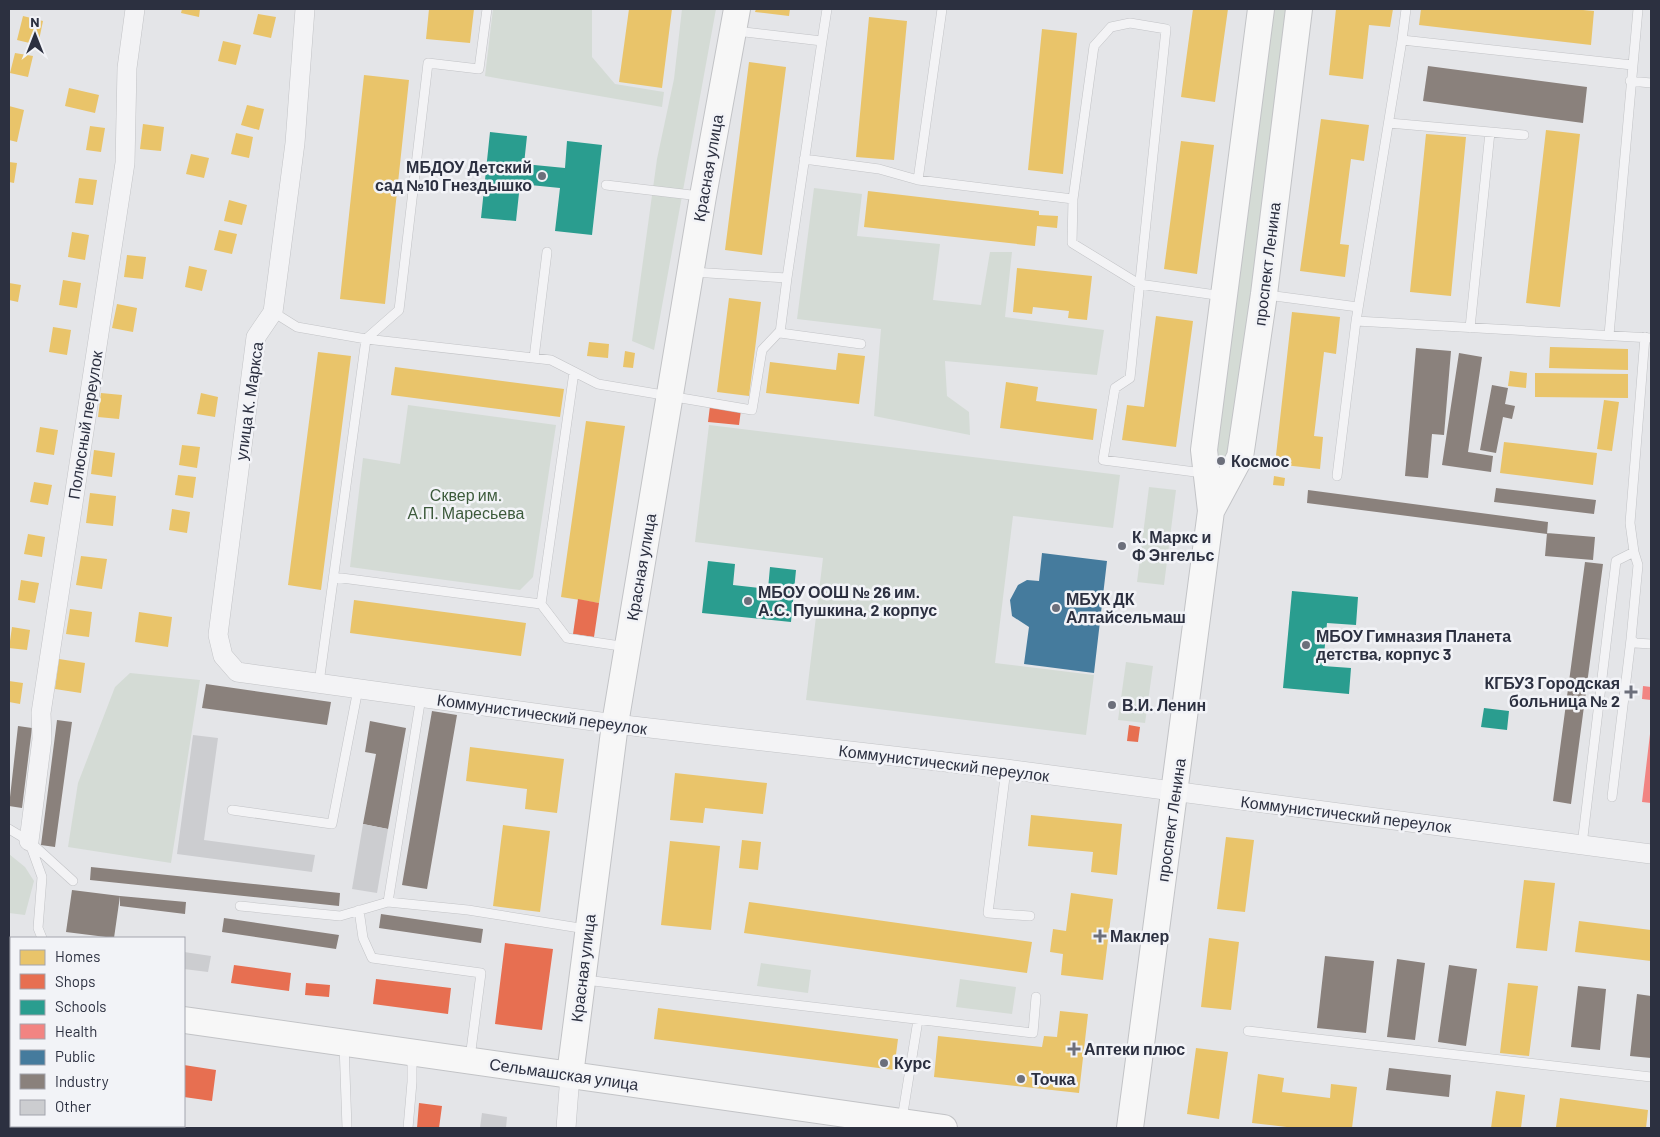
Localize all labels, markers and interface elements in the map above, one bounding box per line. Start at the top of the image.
north arrow [10,10,60,60]
text: N [30,13,40,30]
street label: Красная улица [689,113,726,223]
place label: МБДОУ Детский сад №10 Гнездышко [375,157,532,194]
marker: МБДОУ Детский сад №10 Гнездышко [536,170,548,182]
street label: проспект Ленина [1249,201,1284,327]
street label: улица К. Маркса [231,340,266,461]
street label: Полюсный переулок [63,348,106,501]
place label: Космос [1231,451,1289,470]
marker: Космос [1215,455,1227,467]
park label: Сквер им. А.П. Маресьева [408,485,525,522]
street label: Красная улица [622,512,659,622]
place label: К. Маркс и Ф Энгельс [1132,527,1214,564]
marker: К. Маркс и Ф Энгельс [1116,540,1128,552]
place label: МБОУ ООШ № 26 им. А.С. Пушкина, 2 корпус [758,582,937,619]
place label: МБУК ДК Алтайсельмаш [1066,589,1186,626]
marker: МБОУ ООШ № 26 им. А.С. Пушкина, 2 корпус [742,595,754,607]
marker: МБУК ДК Алтайсельмаш [1050,602,1062,614]
place label: МБОУ Гимназия Планета детства, корпус 3 [1316,626,1511,663]
marker: МБОУ Гимназия Планета детства, корпус 3 [1300,639,1312,651]
place label: КГБУЗ Городская больница № 2 [1484,673,1620,710]
marker: КГБУЗ Городская больница № 2 [1624,685,1638,699]
street label: Коммунистический переулок [436,689,649,738]
place label: В.И. Ленин [1122,695,1206,714]
marker: В.И. Ленин [1106,699,1118,711]
street label: Коммунистический переулок [838,740,1051,785]
street label: проспект Ленина [1152,757,1189,883]
street label: Коммунистический переулок [1240,791,1453,836]
street label: Красная улица [566,913,599,1023]
place label: Маклер [1110,926,1169,945]
marker: Маклер [1094,930,1106,942]
legend [10,937,185,1127]
text: Homes [55,947,100,965]
text: Shops [55,972,95,990]
text: Schools [55,997,107,1015]
text: Health [55,1022,97,1040]
place label: Аптеки плюс [1084,1039,1185,1058]
marker: Аптеки плюс [1068,1043,1080,1055]
text: Public [55,1047,95,1065]
place label: Курс [894,1053,931,1072]
street label: Сельмашская улица [488,1054,640,1093]
marker: Курс [878,1057,890,1069]
place label: Точка [1031,1069,1075,1088]
text: Industry [55,1072,109,1090]
marker: Точка [1015,1073,1027,1085]
text: Other [55,1097,92,1115]

